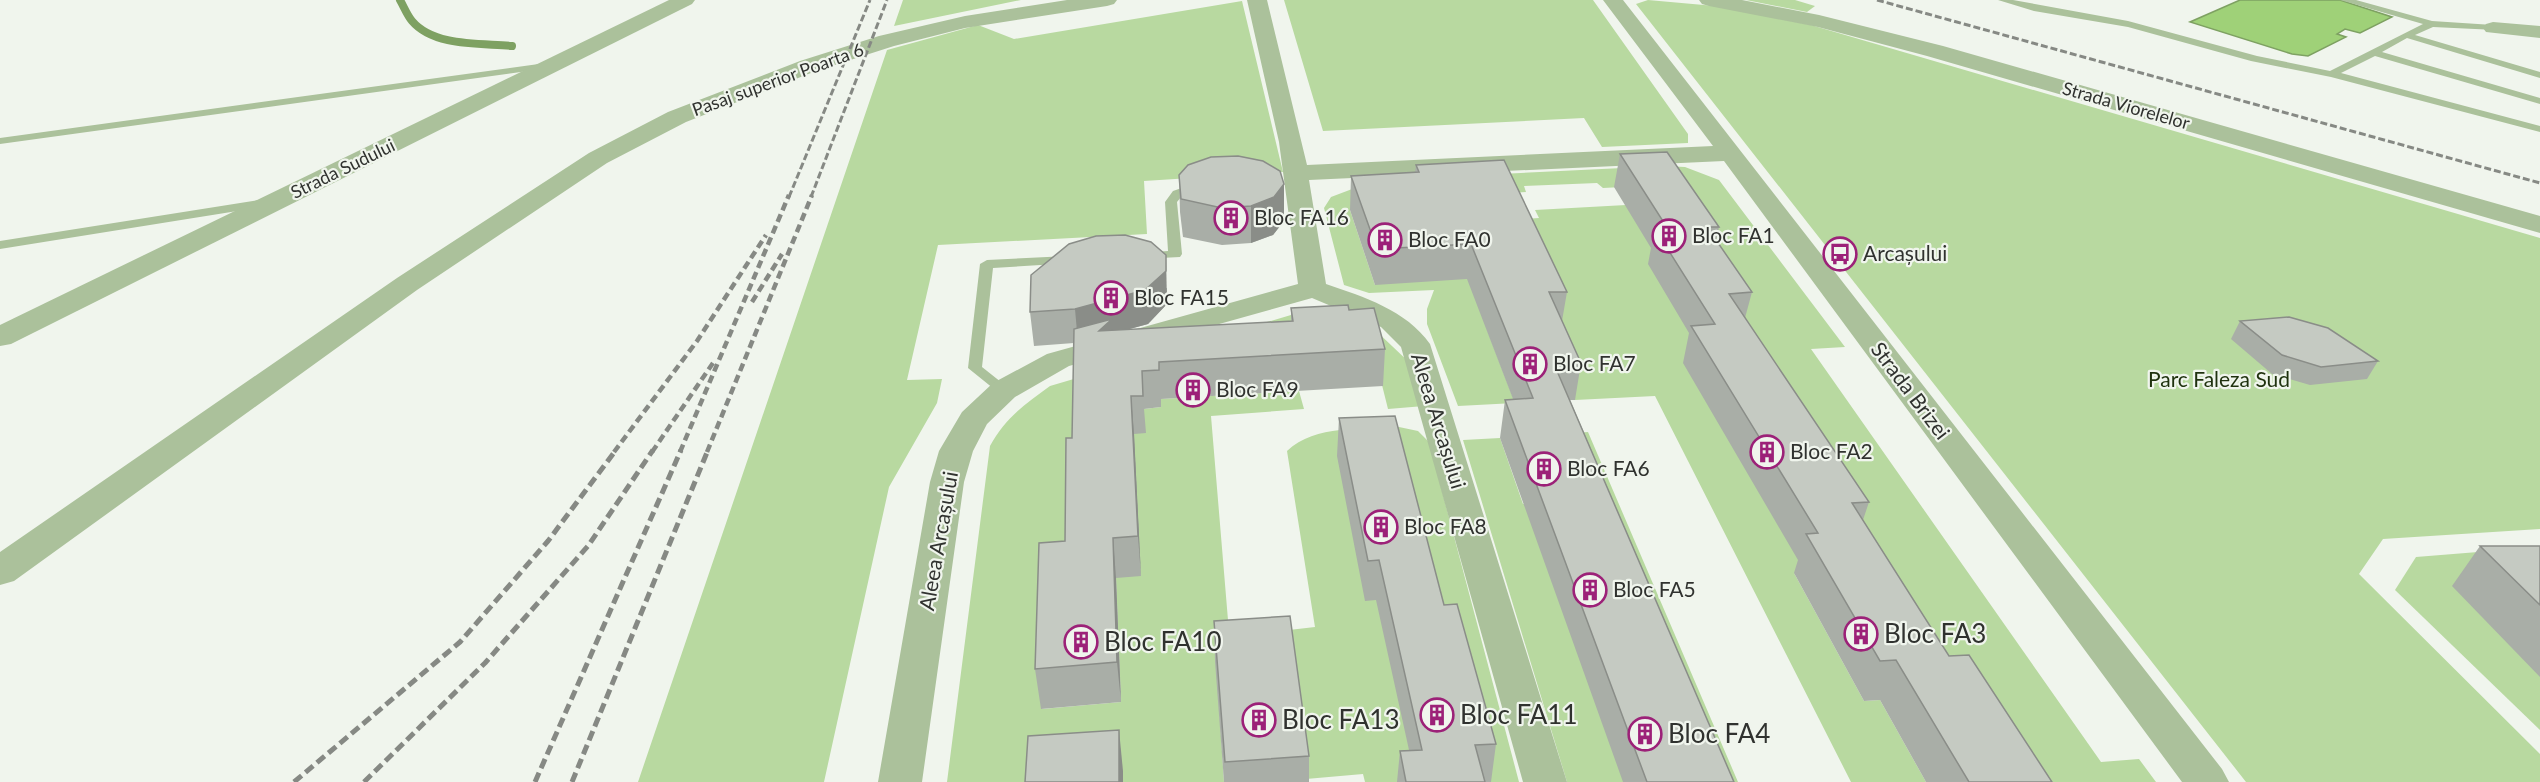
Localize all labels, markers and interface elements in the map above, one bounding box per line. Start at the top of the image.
street label: Pasaj superior Poarta 6 [689,38,866,120]
street label: Strada Viorelelor [2060,76,2193,134]
street label: Strada Sudului [287,133,398,203]
building icon: Bloc FA16 [1213,200,1249,236]
place label: Bloc FA16 [1254,204,1349,229]
building icon: Bloc FA1 [1651,218,1687,254]
building icon: Bloc FA0 [1367,222,1403,258]
place label: Bloc FA1 [1692,222,1775,247]
place label: Bloc FA0 [1408,226,1491,251]
bus stop icon: Arcașului [1822,236,1858,272]
place label: Arcașului [1863,240,1947,265]
building icon: Bloc FA15 [1093,280,1129,316]
place label: Bloc FA15 [1134,284,1229,309]
street label: Strada Brizei [1866,336,1956,444]
building icon: Bloc FA7 [1512,346,1548,382]
street label: Aleea Arcașului [1407,350,1472,492]
place label: Bloc FA7 [1553,350,1636,375]
park label: Parc Faleza Sud [2148,366,2290,391]
building icon: Bloc FA9 [1175,372,1211,408]
place label: Bloc FA9 [1216,376,1299,401]
building icon: Bloc FA2 [1749,434,1785,470]
place label: Bloc FA2 [1790,438,1873,463]
building icon: Bloc FA6 [1526,451,1562,487]
place label: Bloc FA6 [1567,455,1650,480]
street label: Aleea Arcașului [913,469,962,612]
building icon: Bloc FA8 [1363,509,1399,545]
place label: Bloc FA8 [1404,513,1487,538]
building icon: Bloc FA5 [1572,572,1608,608]
place label: Bloc FA5 [1613,576,1696,601]
building icon: Bloc FA3 [1843,616,1879,652]
place label: Bloc FA3 [1884,617,1986,649]
building icon: Bloc FA10 [1063,624,1099,660]
place label: Bloc FA10 [1104,625,1221,657]
building icon: Bloc FA11 [1419,697,1455,733]
place label: Bloc FA11 [1460,698,1577,730]
building icon: Bloc FA13 [1241,702,1277,738]
place label: Bloc FA13 [1282,703,1399,735]
building icon: Bloc FA4 [1627,716,1663,752]
place label: Bloc FA4 [1668,717,1770,749]

